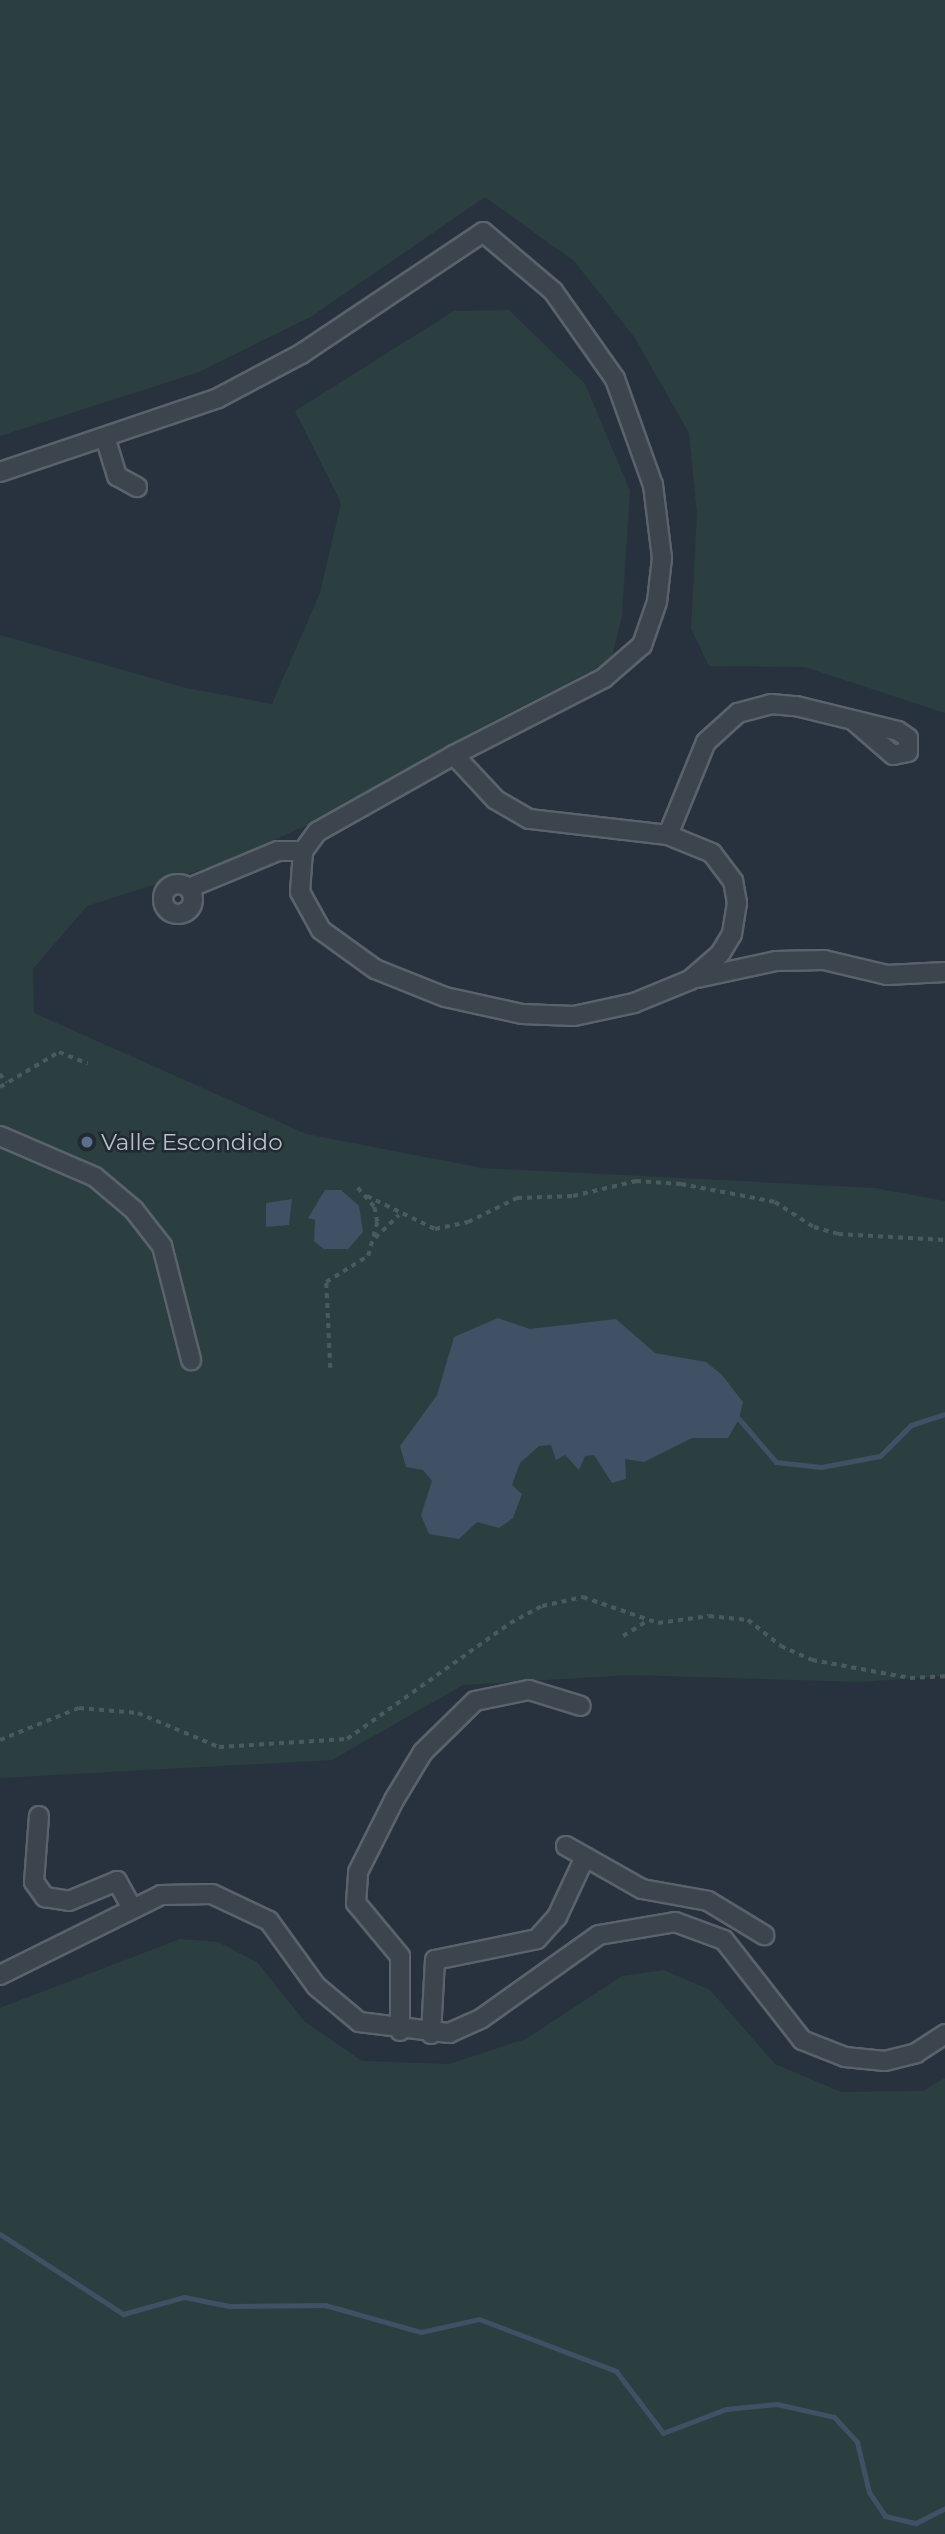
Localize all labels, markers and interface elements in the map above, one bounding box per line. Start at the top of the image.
place label: Valle Escondido [101,1128,283,1156]
marker: Valle Escondido [79,1134,95,1150]

